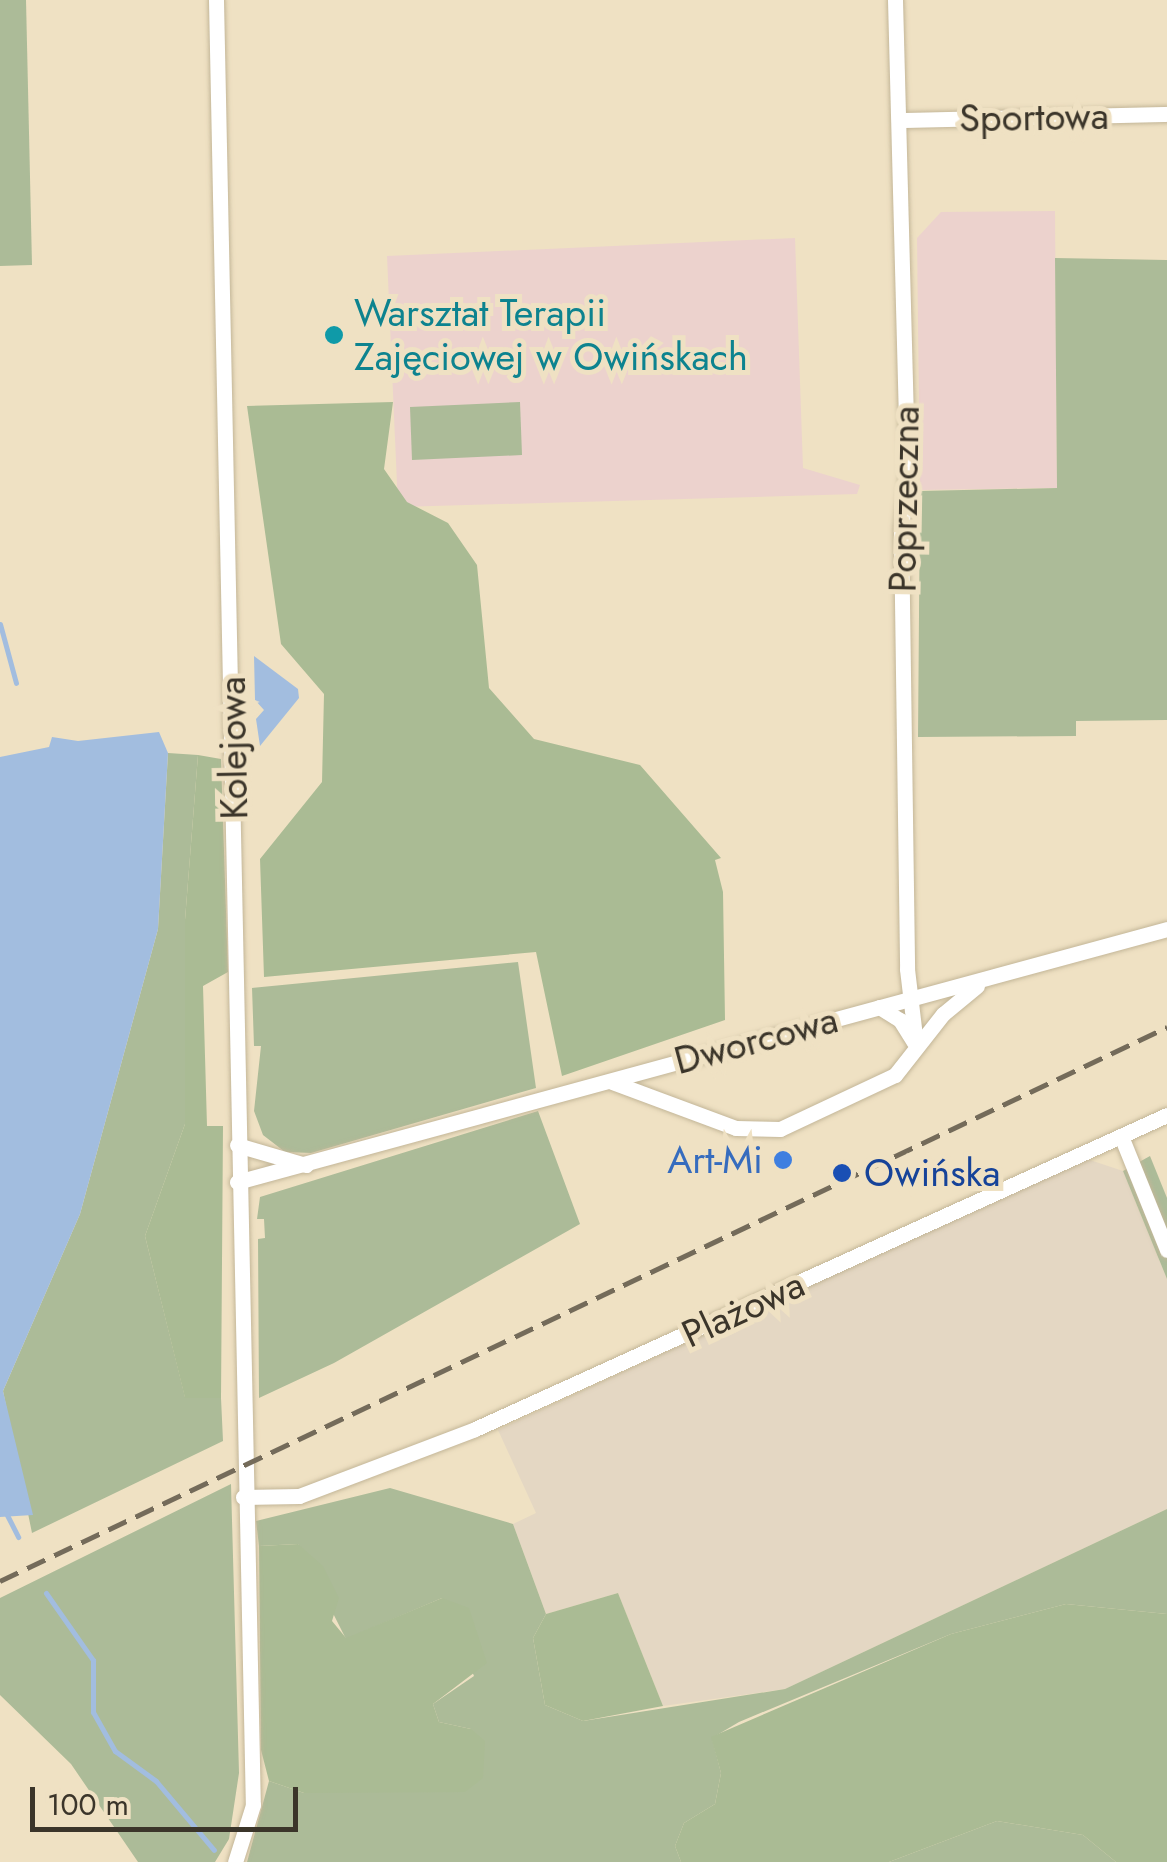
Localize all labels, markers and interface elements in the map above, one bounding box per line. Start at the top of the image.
street label: Sportowa [959,93,1109,141]
place label: Warsztat Terapii Zajęciowej w Owińskach [354,290,748,380]
marker: Warsztat Terapii Zajęciowej w Owińskach [323,324,345,346]
street label: Poprzeczna [880,405,928,593]
street label: Kolejowa [209,676,257,820]
street label: Dworcowa [669,996,843,1084]
place label: Art-Mi [667,1137,763,1183]
marker: Art-Mi [772,1149,794,1171]
place label: Owińska [864,1150,1001,1196]
marker: Owińska [829,1160,855,1186]
street label: Plażowa [675,1261,811,1357]
scale bar [35,1767,302,1829]
text: 100 m [47,1783,129,1826]

